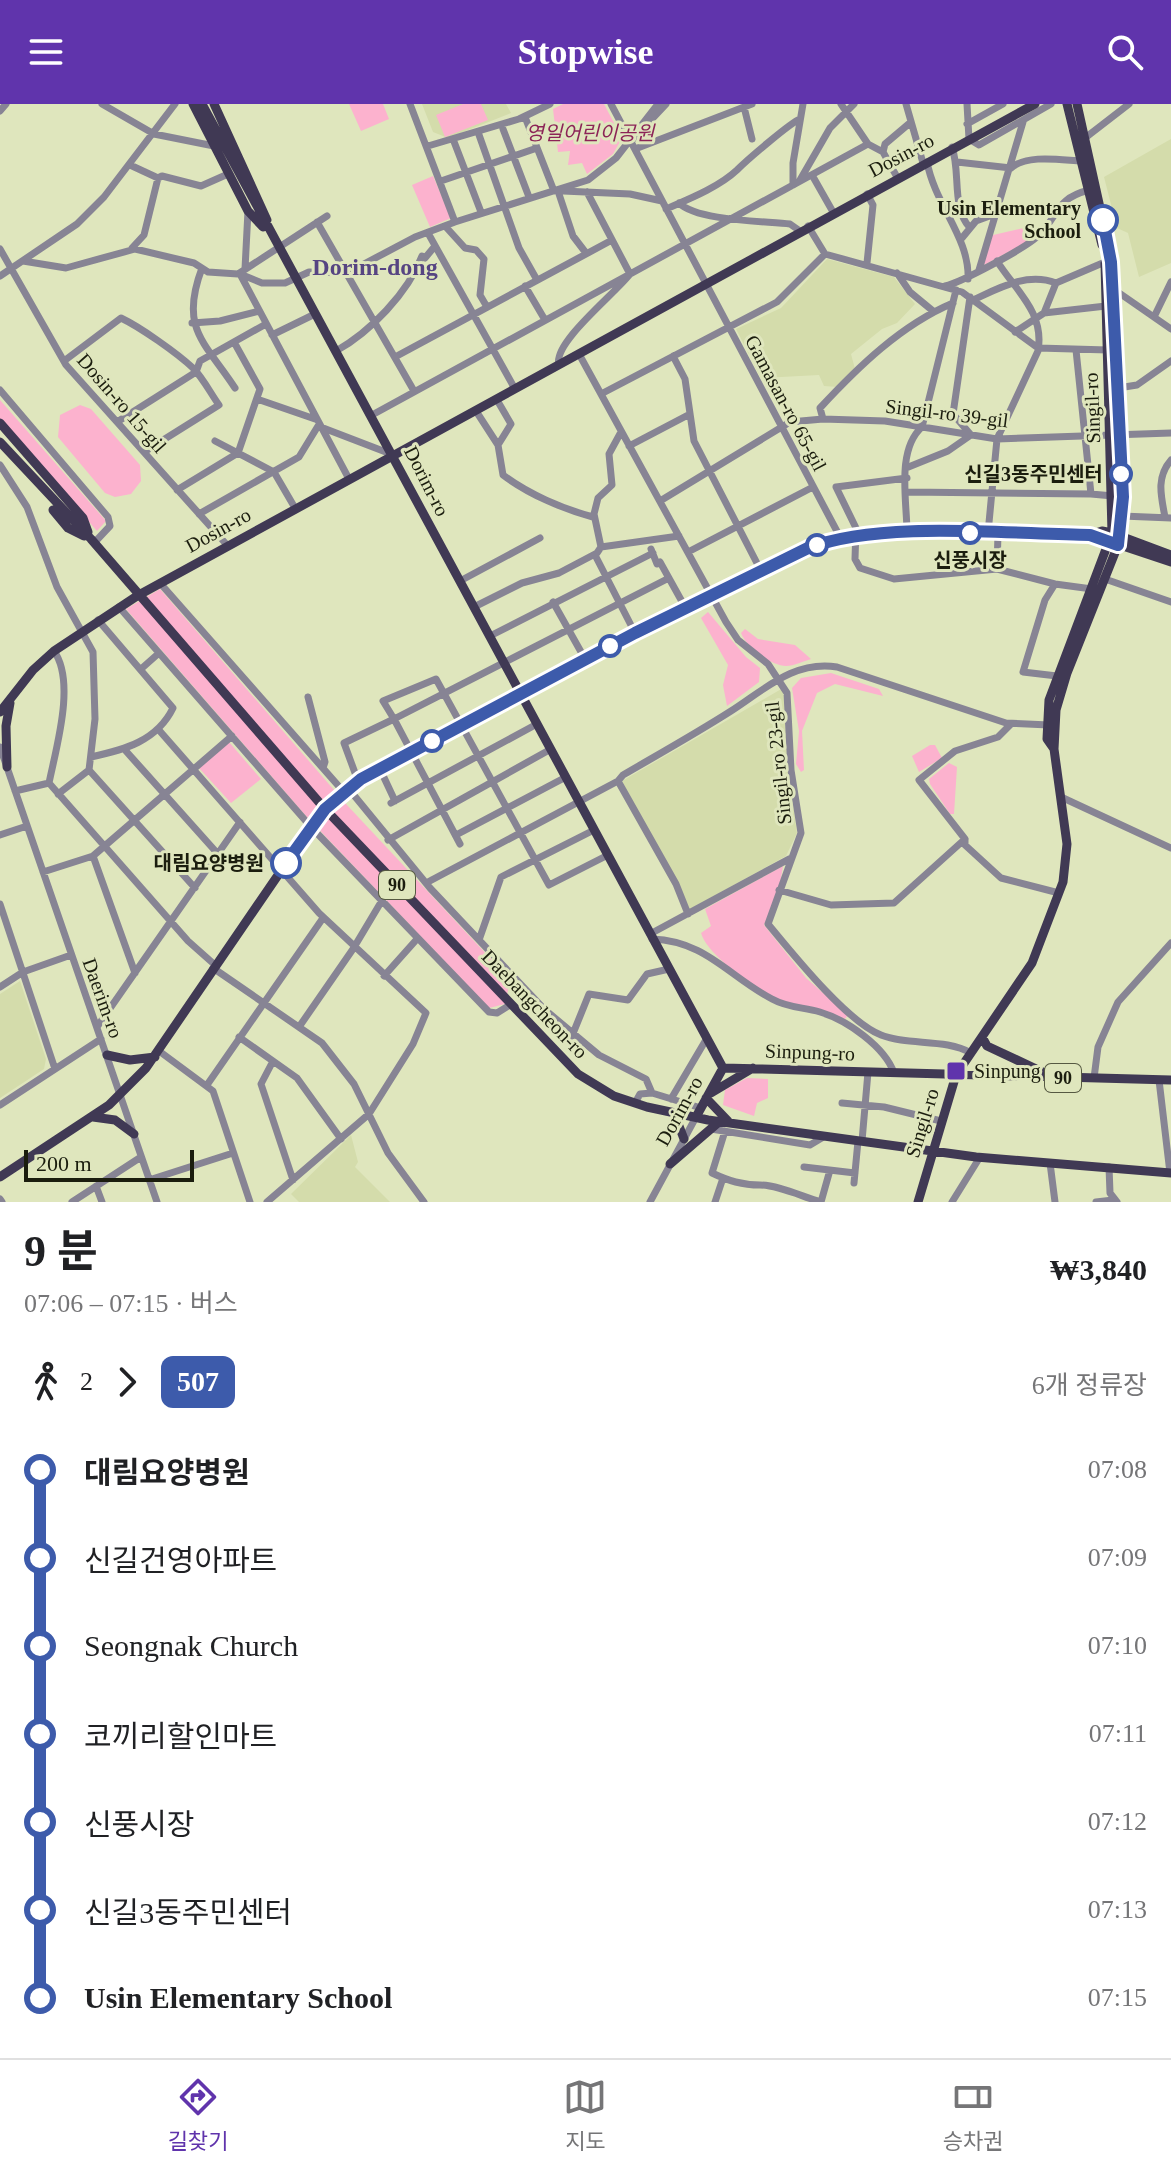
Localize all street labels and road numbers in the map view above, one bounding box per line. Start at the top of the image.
street label: Dosin-ro [864,129,938,181]
street label: Gamasan-ro 65-gil [740,331,831,475]
street label: Dosin-ro 15-gil [72,349,171,458]
street label: Singil-ro [1080,372,1105,444]
street label: Singil-ro 39-gil [884,395,1010,433]
street label: Dorim-ro [400,442,454,520]
street label: Dosin-ro [182,503,254,557]
street label: Singil-ro 23-gil [761,700,796,826]
road number: 90 [379,871,415,899]
street label: Daebangcheon-ro [477,945,592,1063]
street label: Daerim-ro [78,955,128,1041]
street label: Sinpung-ro [765,1039,855,1066]
road number: 90 [1045,1064,1081,1092]
street label: Dorim-ro [651,1073,707,1149]
street label: Singil-ro [901,1086,944,1161]

